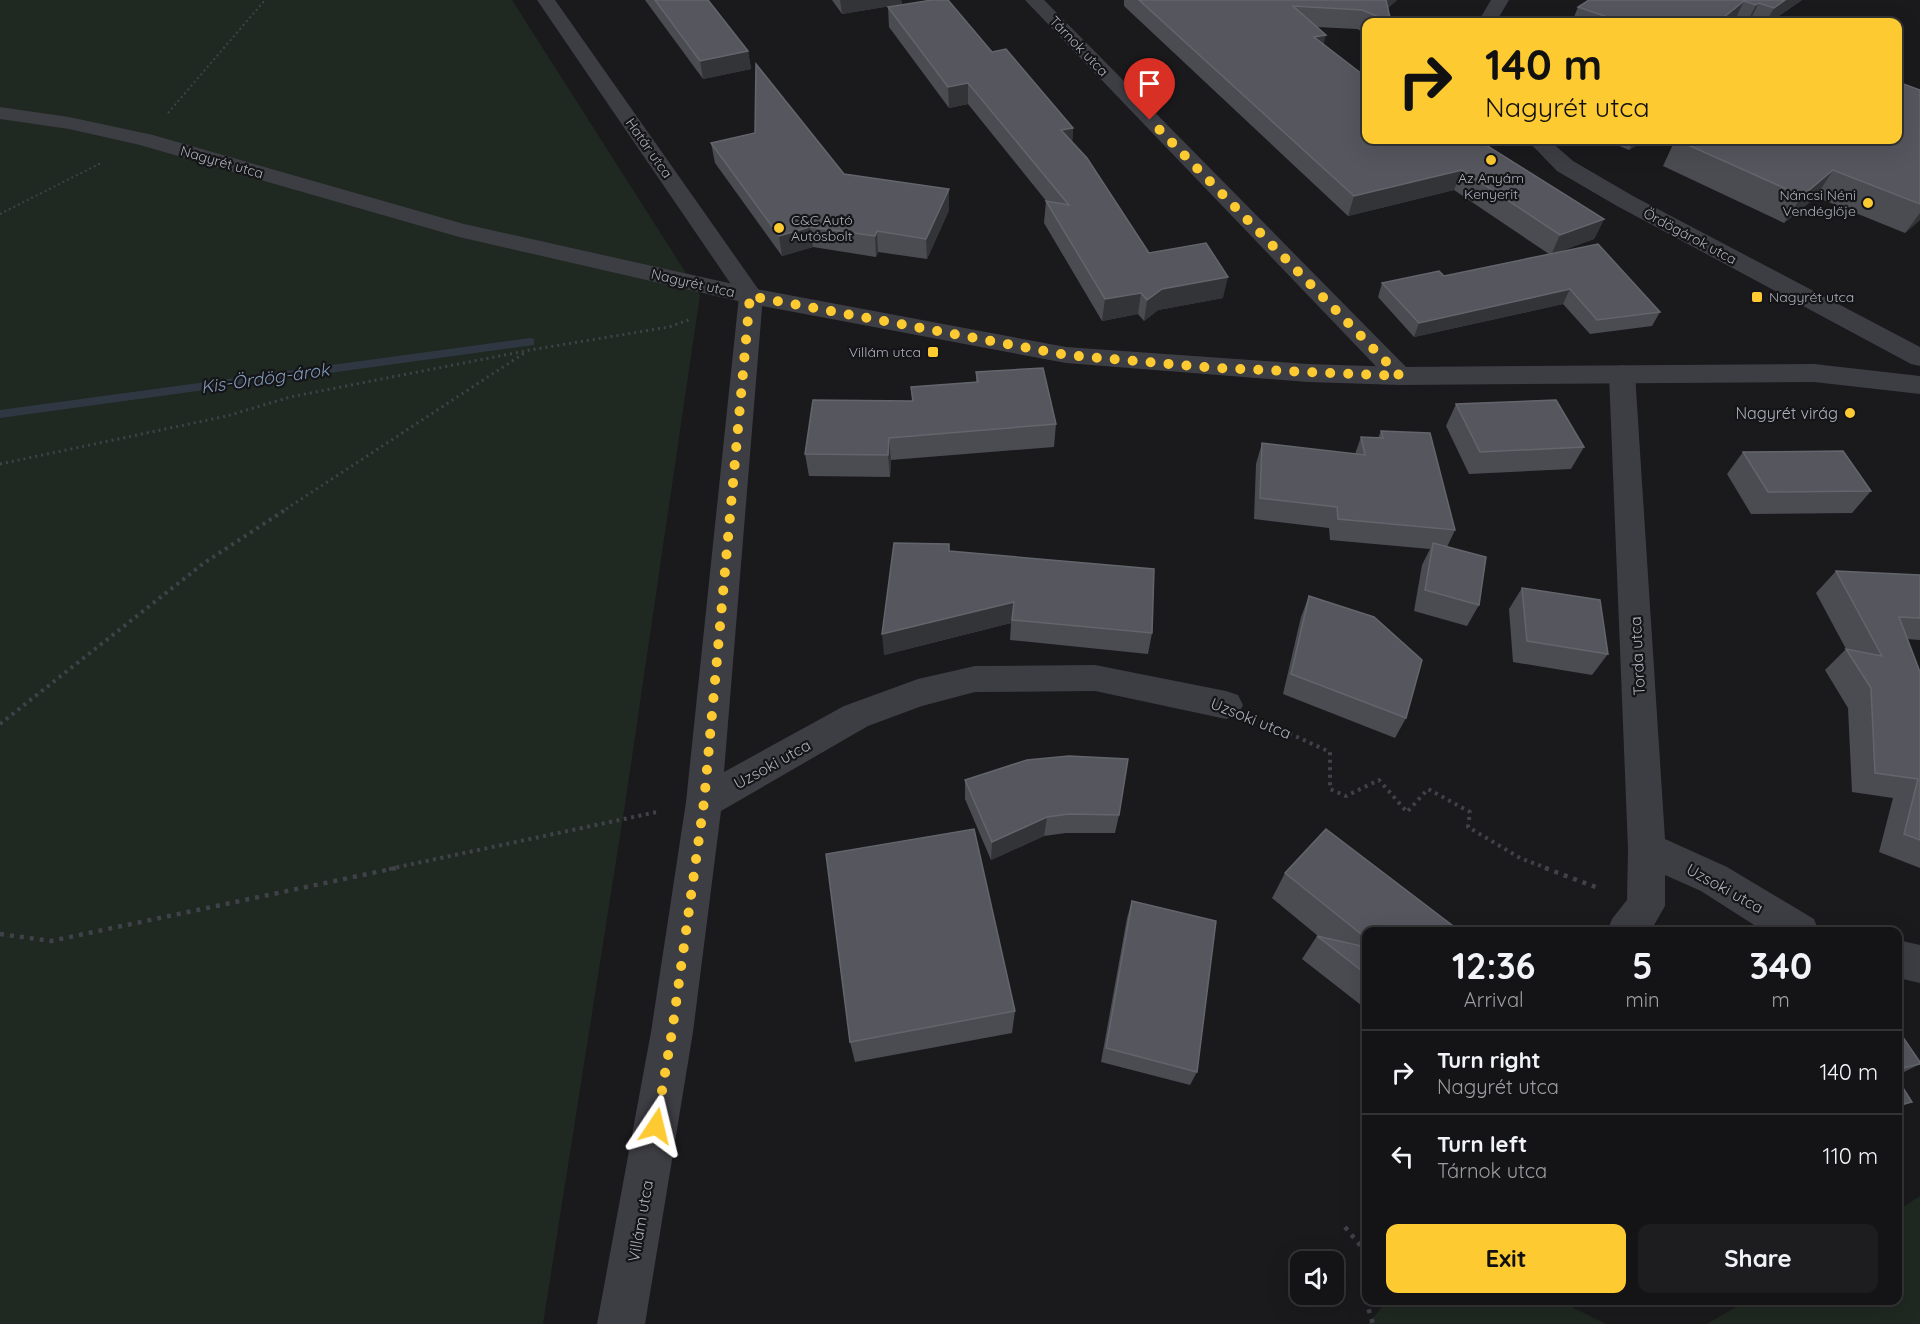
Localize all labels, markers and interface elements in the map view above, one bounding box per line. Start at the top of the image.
street label: Tárnok utca [1046,12,1112,80]
text: 140 m [1485,38,1602,91]
icon: right [1386,42,1464,120]
pin [1124,58,1175,120]
icon: arrive [1133,67,1166,100]
text: Nagyrét utca [1485,90,1650,124]
street label: Határ utca [622,114,676,182]
street label: Nagyrét utca [179,142,265,182]
marker: Az Anyám Kenyerit [1484,153,1498,167]
place label: Az Anyám Kenyerit [1458,169,1524,203]
place label: Náncsi Néni Vendéglője [1779,186,1856,220]
marker: Náncsi Néni Vendéglője [1861,196,1875,210]
street label: Ördögárok utca [1640,204,1740,268]
place label: C&C Autó Autósbolt [791,211,853,245]
marker: C&C Autó Autósbolt [772,221,786,235]
street label: Nagyrét utca [649,265,737,301]
place label: Nagyrét utca [1769,288,1854,306]
marker: Nagyrét utca [1750,290,1764,304]
place label: Villám utca [849,343,921,361]
marker: Villám utca [926,345,940,359]
water label: Kis-Ördög-árok [199,357,332,398]
place label: Nagyrét virág [1735,403,1838,423]
marker: Nagyrét virág [1843,406,1857,420]
street label: Torda utca [1625,616,1649,696]
street label: Uzsoki utca [1208,693,1294,743]
street label: Uzsoki utca [730,735,814,793]
street label: Uzsoki utca [1683,859,1767,917]
text: 12:36 [1452,943,1535,988]
text: 5 [1632,943,1653,988]
text: 340 [1749,943,1812,988]
text: Arrival [1464,987,1524,1012]
text: min [1625,987,1660,1012]
text: m [1772,987,1790,1012]
text: Turn right [1437,1046,1541,1074]
icon: right [1386,1056,1419,1089]
text: 140 m [1819,1058,1878,1086]
text: Nagyrét utca [1437,1074,1559,1099]
position arrow [624,1094,688,1158]
text: Turn left [1437,1130,1527,1158]
icon: left [1386,1140,1419,1173]
text: 110 m [1823,1142,1878,1170]
text: Tárnok utca [1437,1158,1547,1183]
street label: Villám utca [623,1179,657,1263]
button: Exit [1386,1224,1626,1293]
button: Share [1638,1224,1878,1293]
map controls [1290,1251,1344,1305]
button: sound [1290,1251,1344,1305]

